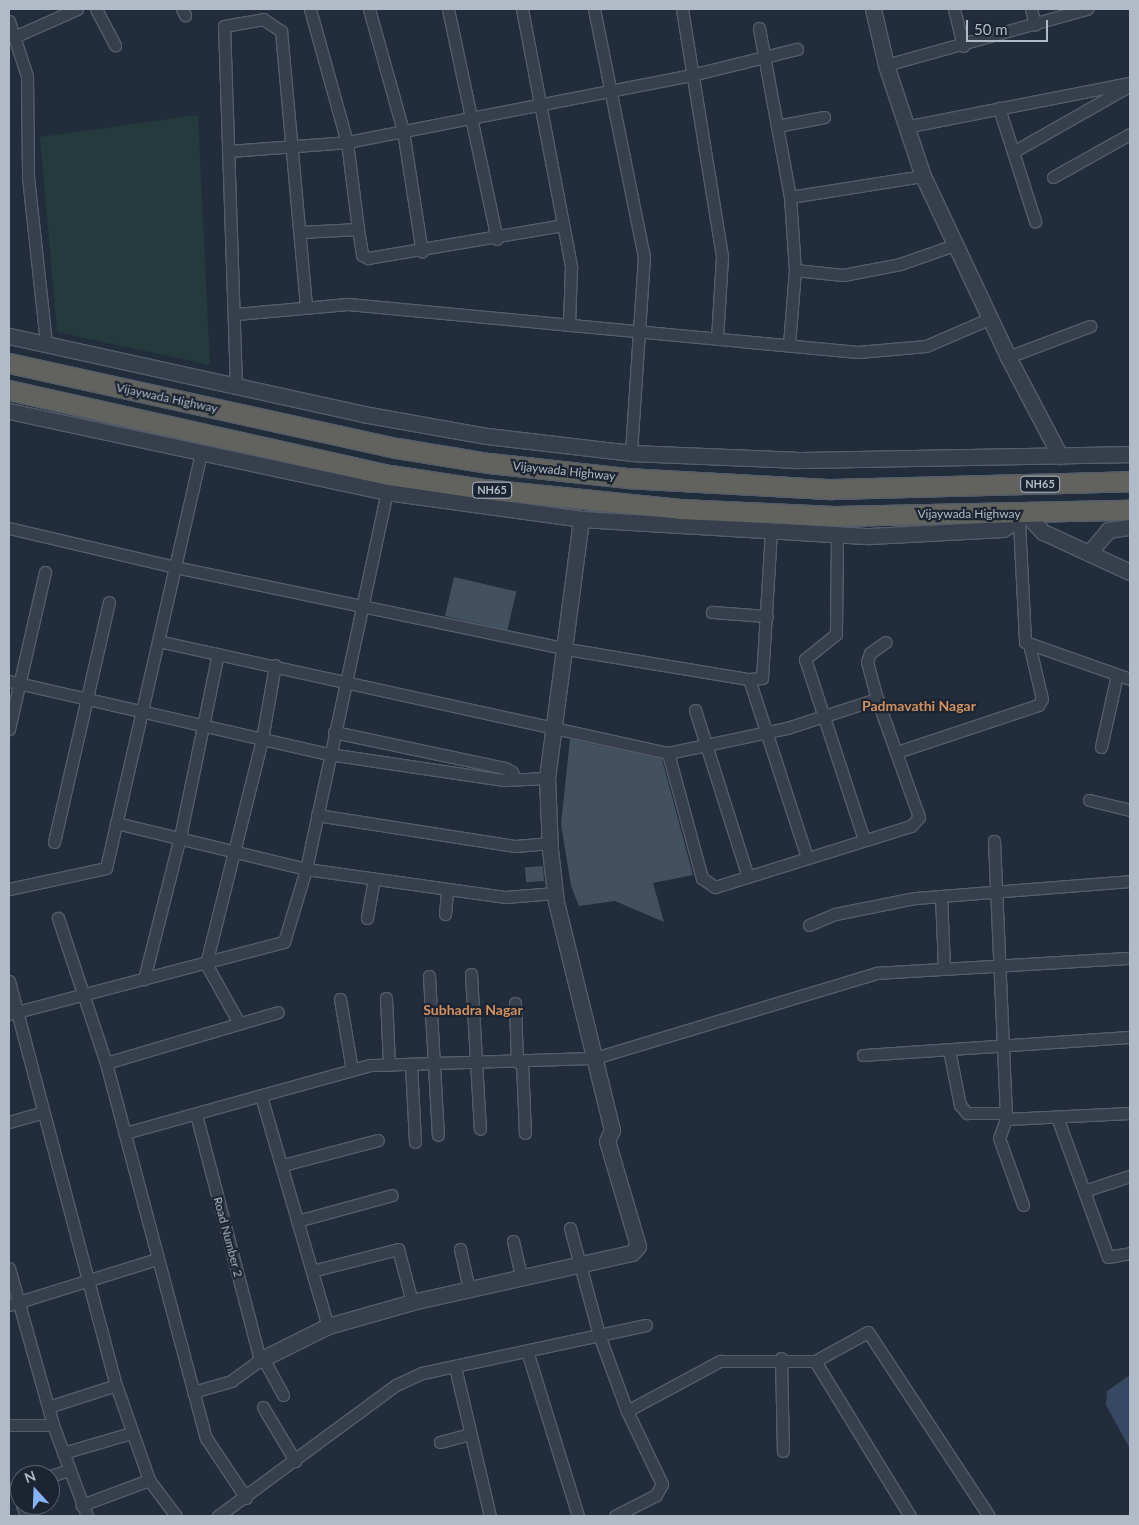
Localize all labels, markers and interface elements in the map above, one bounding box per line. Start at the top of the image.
scale bar [969,10,1052,42]
text: 50 m [974,20,1008,38]
street label: Vijaywada Highway [115,380,219,416]
street label: Vijaywada Highway [512,458,616,484]
road number: NH65 [1020,476,1060,492]
road number: NH65 [472,482,512,498]
street label: Vijaywada Highway [917,507,1021,521]
district label: Padmavathi Nagar [862,698,976,714]
district label: Subhadra Nagar [423,1002,523,1018]
street label: Road Number 2 [210,1195,246,1279]
north arrow [10,1465,60,1515]
text: N [22,1467,38,1486]

